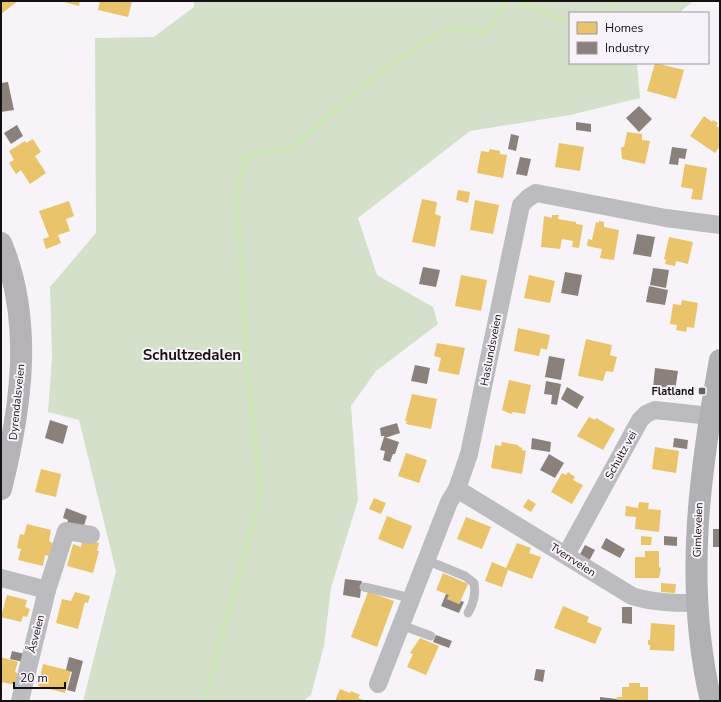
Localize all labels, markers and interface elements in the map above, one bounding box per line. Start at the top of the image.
legend [569,12,709,64]
text: Homes [605,20,643,36]
text: Industry [605,40,650,56]
street label: Haslundsveien [477,313,505,387]
district label: Schultzedalen [143,345,241,365]
street label: Dyrendalsveien [6,363,28,441]
place label: Flatland [652,384,694,399]
marker: Flatland [697,386,707,396]
street label: Schultz vei [602,428,640,482]
street label: Gimleveien [690,502,706,558]
street label: Tverrveien [547,540,599,580]
street label: Åsveien [23,613,48,655]
scale bar [14,664,65,690]
text: 20 m [20,670,48,686]

